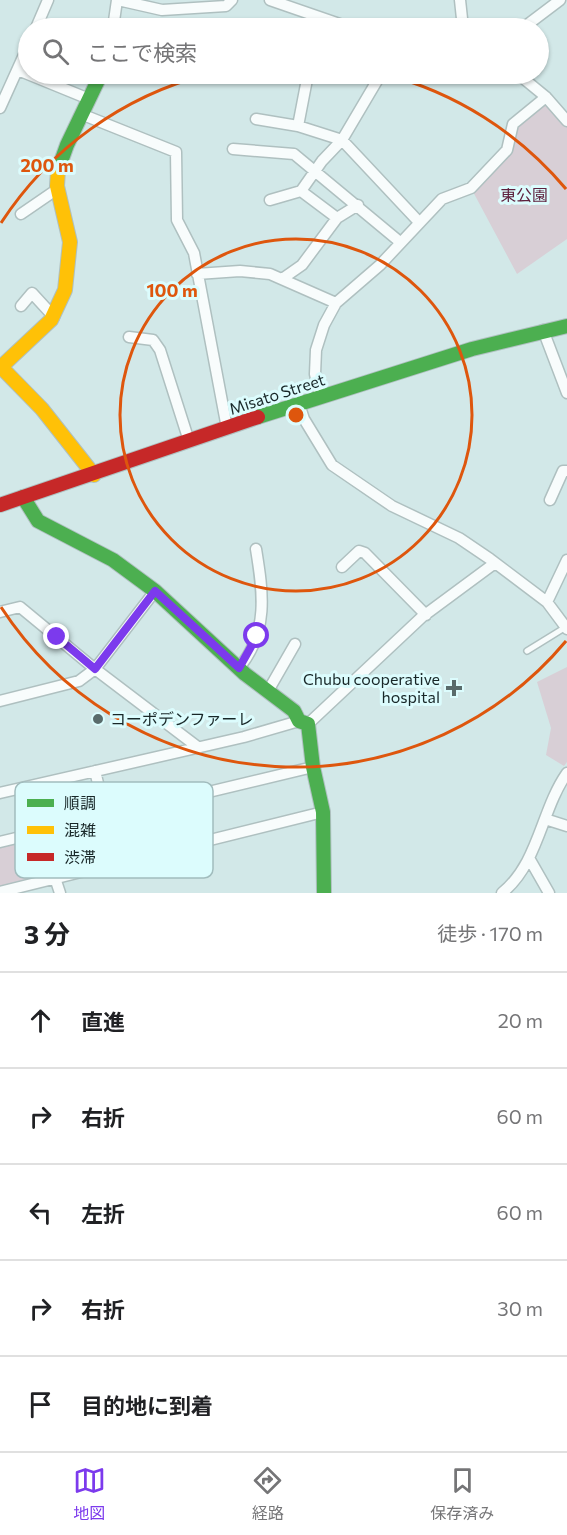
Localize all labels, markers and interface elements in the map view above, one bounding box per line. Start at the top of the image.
search box [18,18,549,84]
icon: search [39,35,72,68]
text: ここで検索 [87,39,197,66]
text: 200 m [20,154,74,176]
park label: 東公園 [500,185,548,204]
text: 100 m [146,279,198,301]
street label: Misato Street [227,369,327,418]
centre of rings [286,405,306,425]
route start [243,622,269,648]
route end [43,623,69,649]
place label: Chubu cooperative hospital [303,669,440,706]
marker: Chubu cooperative hospital [445,679,463,697]
place label: コーポデンファーレ [110,709,254,728]
marker: コーポデンファーレ [91,712,105,726]
legend [15,782,213,878]
text: 順調 [64,793,96,812]
text: 混雑 [64,820,96,839]
text: 渋滞 [64,847,96,866]
text: 3 分 [24,918,70,949]
text: 徒歩 · 170 m [437,921,543,945]
icon: ahead [24,1004,57,1037]
text: 直進 [81,1008,125,1035]
text: 20 m [498,1008,543,1032]
icon: right [24,1100,57,1133]
text: 右折 [81,1104,125,1131]
text: 60 m [497,1104,543,1128]
icon: left [24,1196,57,1229]
text: 左折 [81,1200,125,1227]
text: 60 m [497,1200,543,1224]
icon: right [24,1292,57,1325]
text: 右折 [81,1296,125,1323]
text: 30 m [497,1296,543,1320]
icon: arrive [24,1388,57,1421]
text: 目的地に到着 [81,1392,213,1419]
tab: 地図 [73,1464,106,1524]
tab: 経路 [251,1464,284,1524]
tab: 保存済み [430,1464,494,1524]

